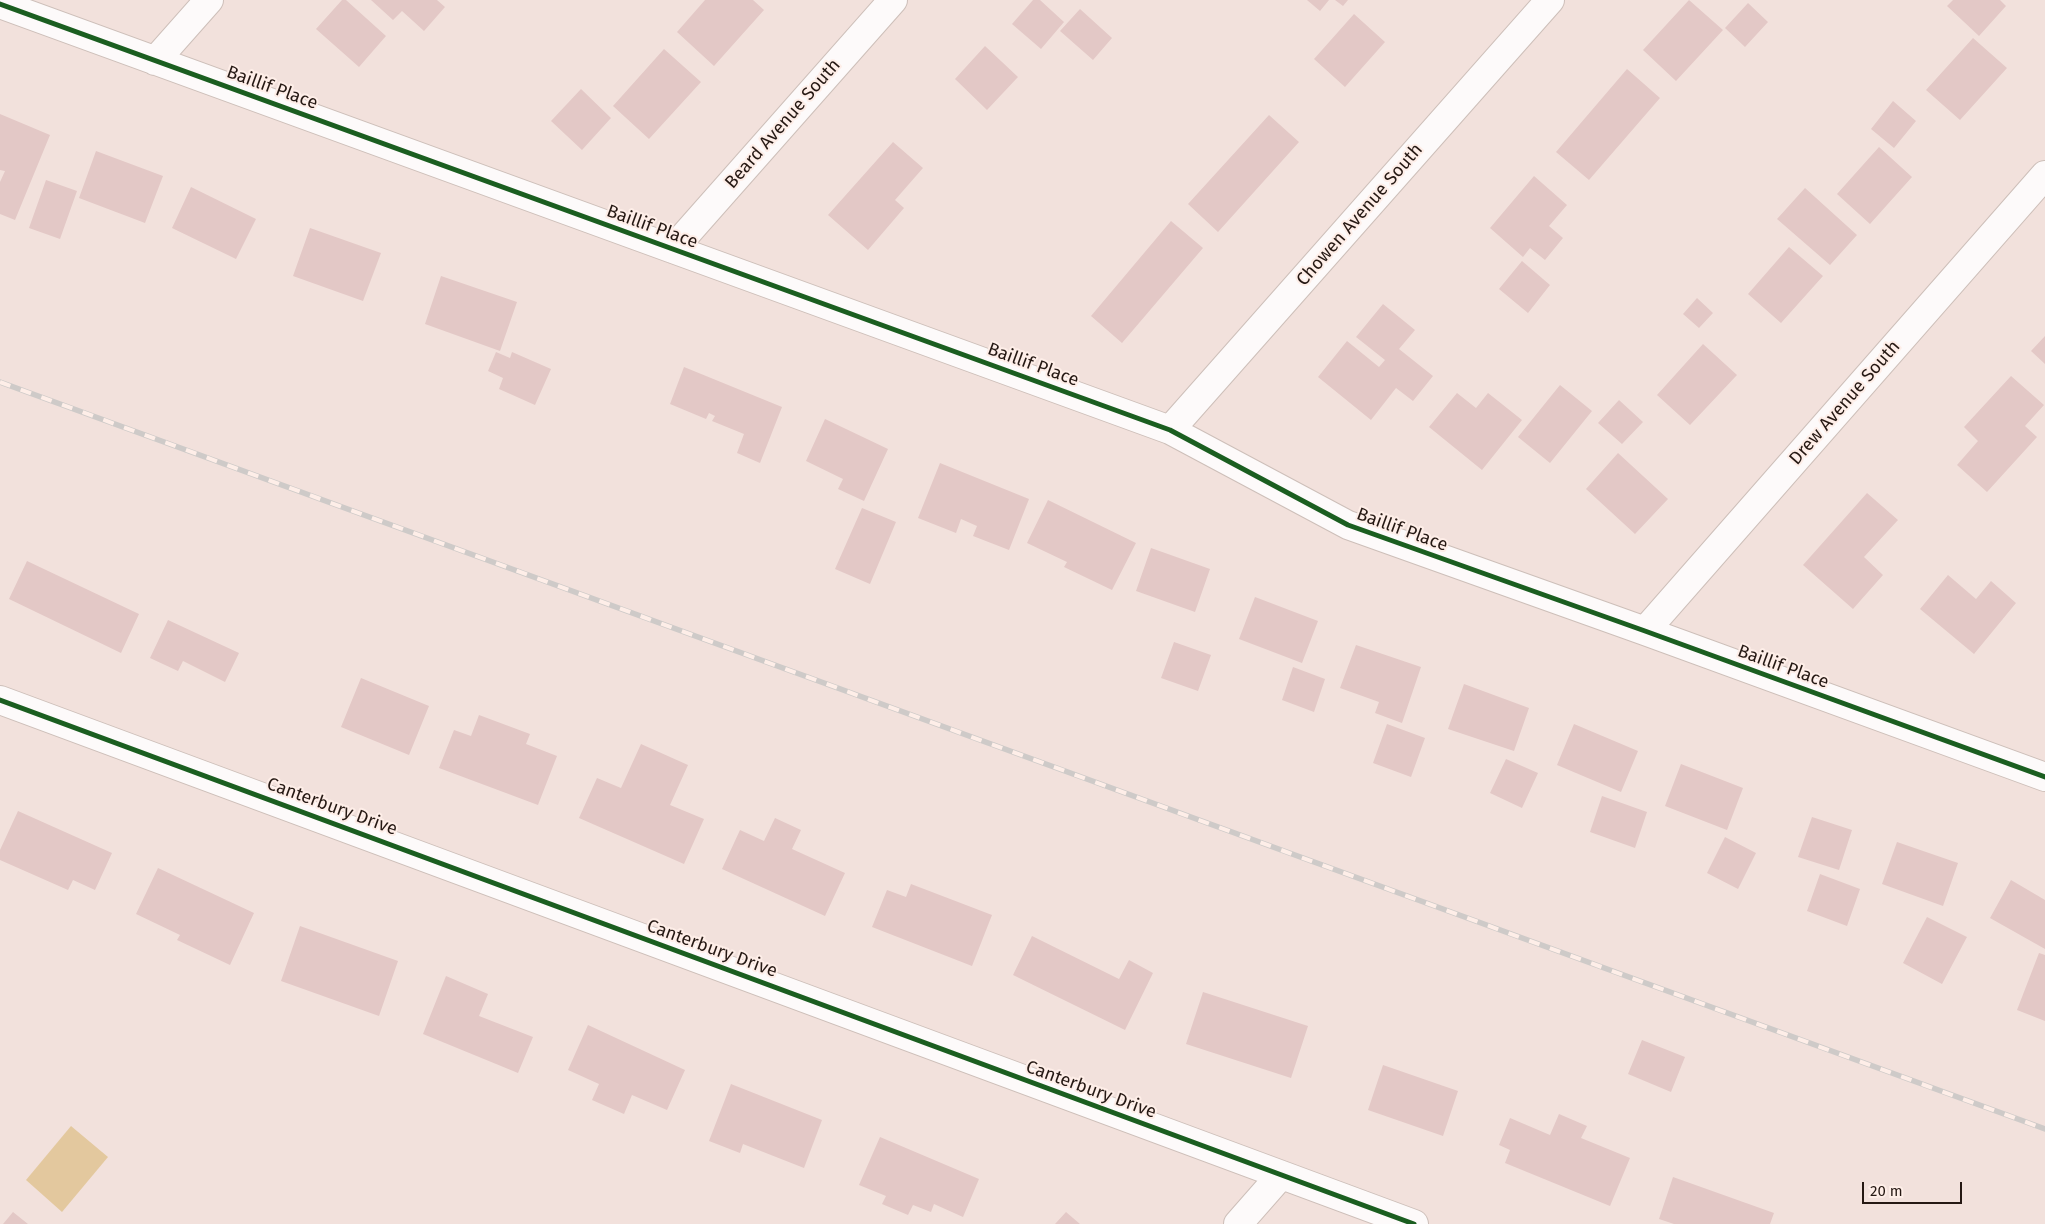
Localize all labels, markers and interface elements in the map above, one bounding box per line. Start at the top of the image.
street label: Beard Avenue South [721,55,845,193]
street label: Baillif Place [223,62,321,114]
street label: Chowen Avenue South [1292,139,1428,291]
street label: Baillif Place [603,201,701,253]
street label: Drew Avenue South [1785,336,1905,470]
street label: Baillif Place [984,339,1082,391]
street label: Baillif Place [1353,504,1451,556]
street label: Baillif Place [1734,641,1832,693]
street label: Canterbury Drive [264,773,400,841]
street label: Canterbury Drive [644,915,780,983]
street label: Canterbury Drive [1023,1056,1159,1124]
scale bar [1865,1172,1965,1204]
text: 20 m [1870,1182,1903,1200]

